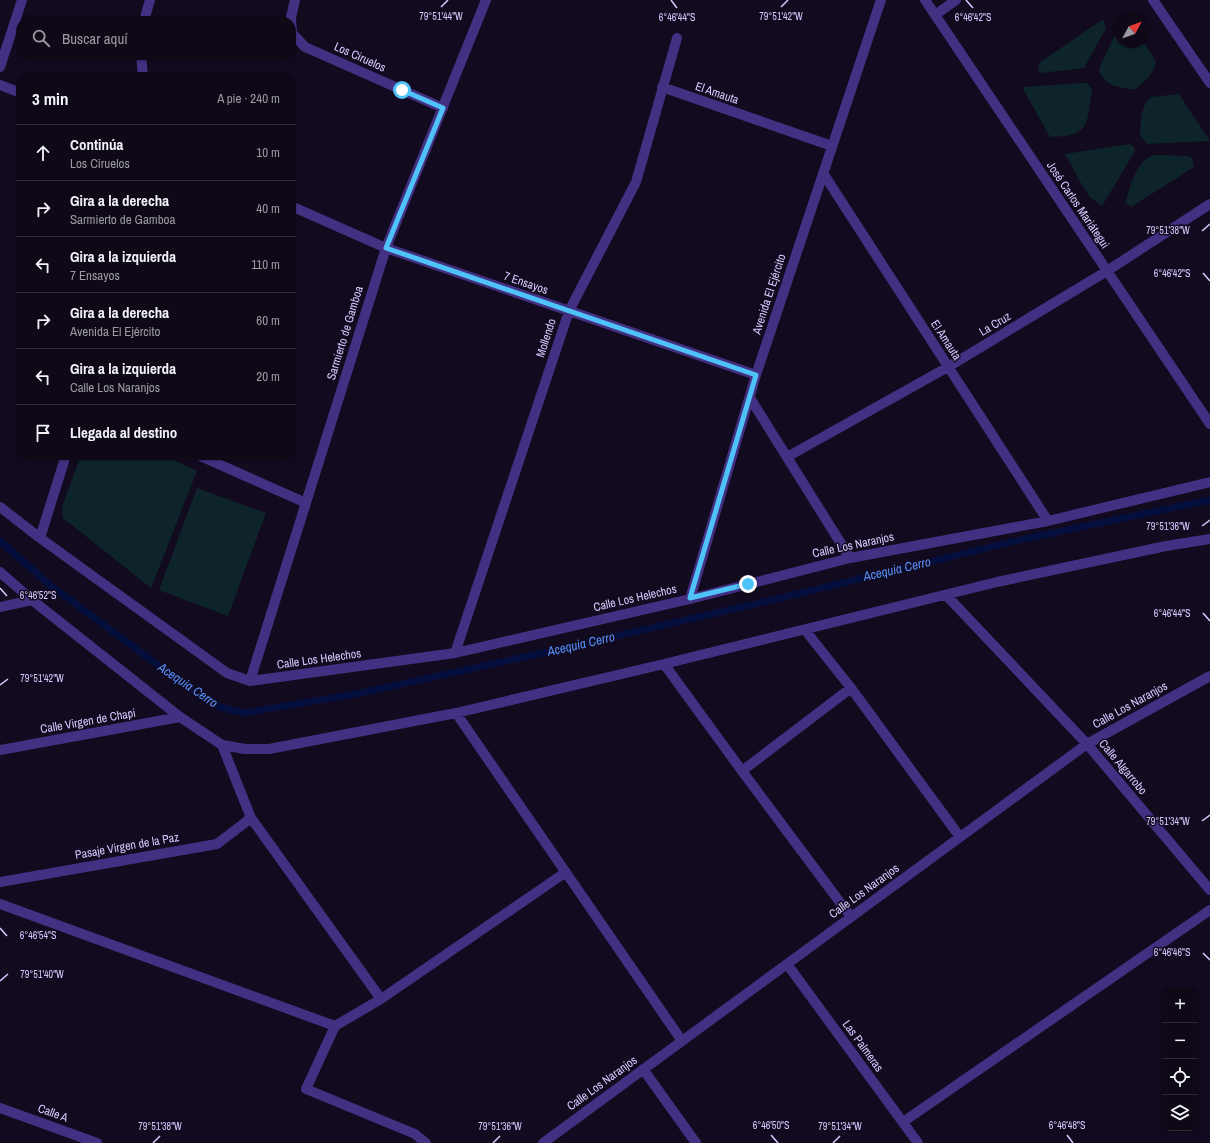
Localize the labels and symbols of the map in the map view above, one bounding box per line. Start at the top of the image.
text: 79°51'44"W [419,10,463,23]
text: 79°51'42"W [759,10,803,23]
text: 6°46'44"S [659,11,696,24]
text: 6°46'42"S [955,11,992,24]
north arrow [1114,12,1150,48]
street label: Los Ciruelos [332,38,389,76]
street label: El Amauta [693,78,741,108]
route start [393,81,411,99]
street label: José Carlos Mariátegui [1043,158,1113,252]
text: 79°51'38"W [1146,224,1190,237]
street label: Avenida El Ejército [748,252,790,337]
text: 6°46'42"S [1154,267,1191,280]
street label: 7 Ensayos [502,268,550,298]
street label: Sarmierto de Gamboa [323,284,367,382]
street label: La Cruz [976,308,1014,340]
street label: Mollendo [532,317,560,359]
street label: El Amauta [927,317,965,364]
text: 79°51'36"W [1146,520,1190,533]
street label: Calle Los Naranjos [811,529,895,561]
water label: Acequia Cerro [861,553,932,585]
route end [739,575,757,593]
street label: Calle Los Helechos [592,581,678,615]
text: 6°46'52"S [20,589,57,602]
text: 6°46'44"S [1154,607,1191,620]
water label: Acequia Cerro [545,628,616,660]
street label: Calle Los Helechos [276,645,362,673]
water label: Acequia Cerro [154,658,221,711]
text: 79°51'42"W [20,672,64,685]
street label: Calle Los Naranjos [1090,678,1170,732]
street label: Calle Virgen de Chapi [39,705,137,737]
street label: Calle Algarrobo [1095,736,1151,798]
text: 79°51'34"W [1146,815,1190,828]
street label: Pasaje Virgen de la Paz [74,829,180,863]
street label: Calle Los Naranjos [826,860,902,922]
text: 6°46'54"S [20,929,57,942]
text: 6°46'46"S [1154,946,1191,959]
text: 79°51'40"W [20,968,64,981]
street label: Las Palmeras [839,1017,887,1075]
street label: Calle Los Naranjos [564,1052,640,1114]
street label: Calle A [36,1100,71,1126]
text: 6°46'50"S [753,1119,790,1132]
text: 6°46'48"S [1049,1119,1086,1132]
text: 79°51'38"W [138,1120,182,1133]
text: 79°51'36"W [478,1120,522,1133]
text: 79°51'34"W [818,1120,862,1133]

